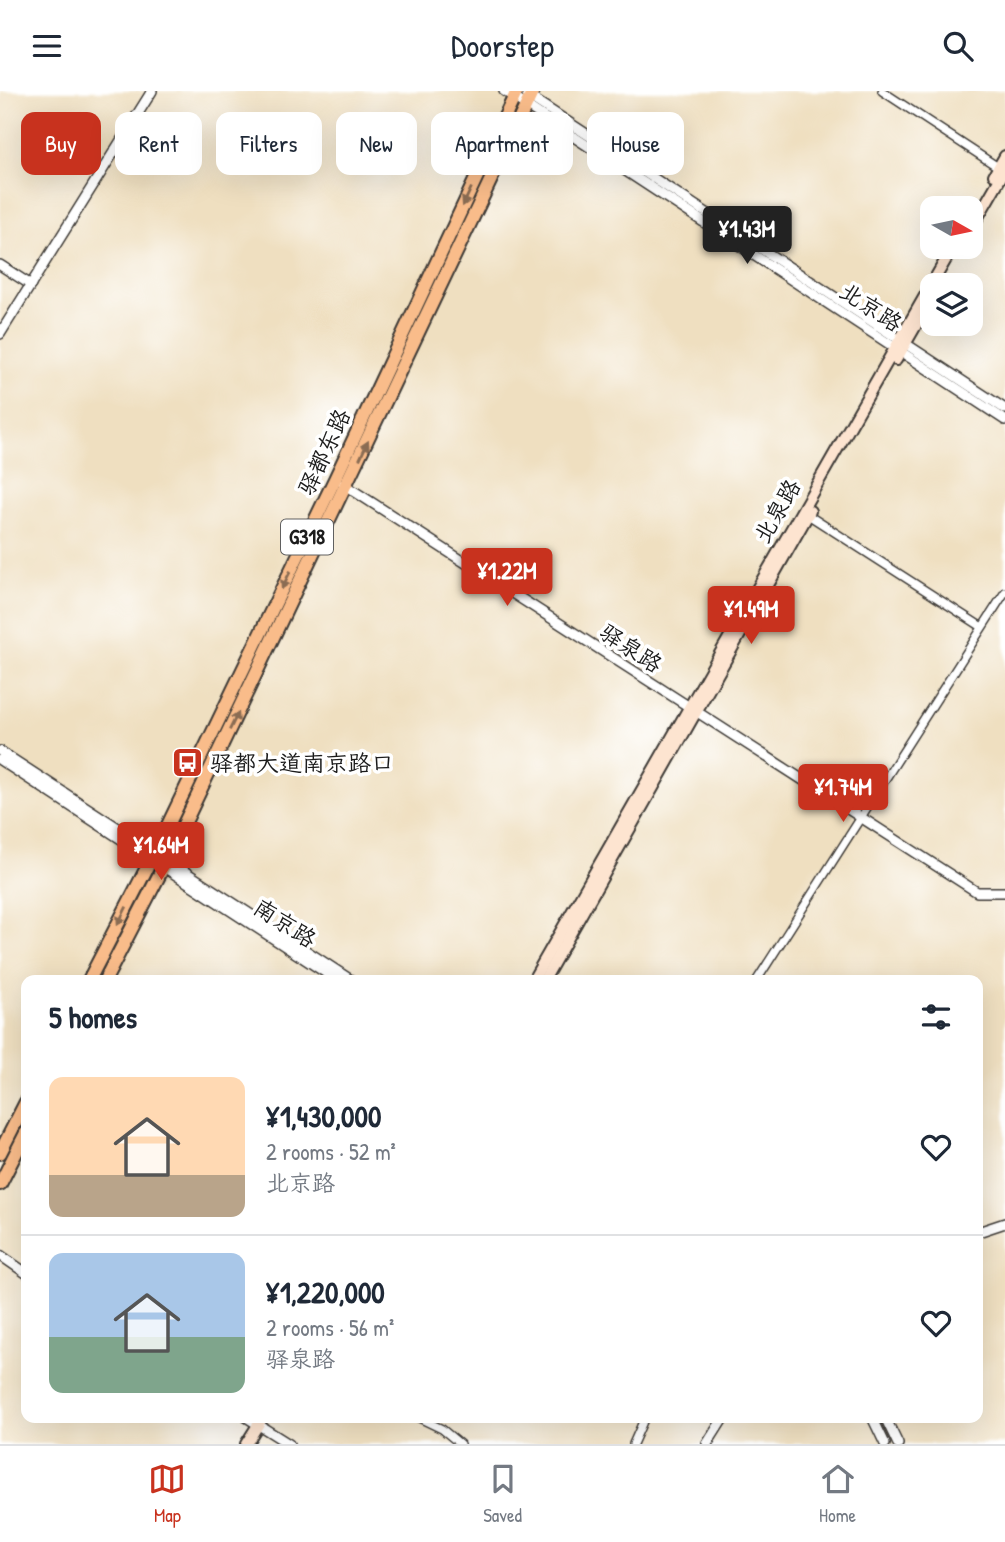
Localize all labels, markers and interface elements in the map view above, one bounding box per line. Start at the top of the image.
text: Doorstep [451,24,554,67]
icon: menu [28,27,66,65]
icon: search [939,27,977,65]
chip: Buy [21,112,101,175]
chip: Rent [115,112,202,175]
chip: Filters [216,112,322,175]
chip: New [336,112,417,175]
chip: Apartment [431,112,573,175]
chip: House [587,112,684,175]
one-way arrow [461,187,473,207]
north arrow [920,196,984,259]
map controls [920,196,983,336]
pin: ¥1.43M [690,207,804,266]
text: ¥1.43M [719,213,775,244]
button: layers [920,273,983,336]
street label: 北京路 [834,275,909,338]
street label: 驿都东路 [290,404,357,500]
one-way arrow [358,440,369,460]
street label: 北泉路 [746,473,807,548]
road number: G318 [281,519,333,555]
pin: ¥1.22M [450,549,564,608]
text: ¥1.22M [477,555,537,586]
one-way arrow [281,570,292,590]
pin: ¥1.49M [694,587,808,646]
text: ¥1.49M [724,593,778,624]
street label: 驿泉路 [594,616,669,679]
one-way arrow [228,711,239,731]
bus stop icon: 驿都大道南京路口 [170,746,204,780]
place label: 驿都大道南京路口 [210,747,394,778]
pin: ¥1.74M [786,765,900,824]
text: ¥1.74M [814,771,872,802]
pin: ¥1.64M [104,823,218,882]
text: ¥1.64M [133,829,189,860]
street label: 南京路 [248,891,323,954]
one-way arrow [116,907,128,927]
text: 5 homes [49,997,137,1037]
icon: filters [917,998,955,1036]
text: ¥1,430,000 [266,1096,381,1136]
icon: home [105,1105,189,1189]
icon: heart [917,1128,955,1166]
text: 2 rooms · 52 m² [266,1136,396,1167]
text: 北京路 [266,1167,335,1198]
text: ¥1,220,000 [266,1272,385,1312]
icon: home [105,1281,189,1365]
icon: heart [917,1304,955,1342]
text: 2 rooms · 56 m² [266,1312,394,1343]
text: 驿泉路 [266,1343,335,1374]
tab: Map [148,1460,186,1528]
tab: Saved [483,1460,522,1528]
tab: Home [819,1460,857,1528]

